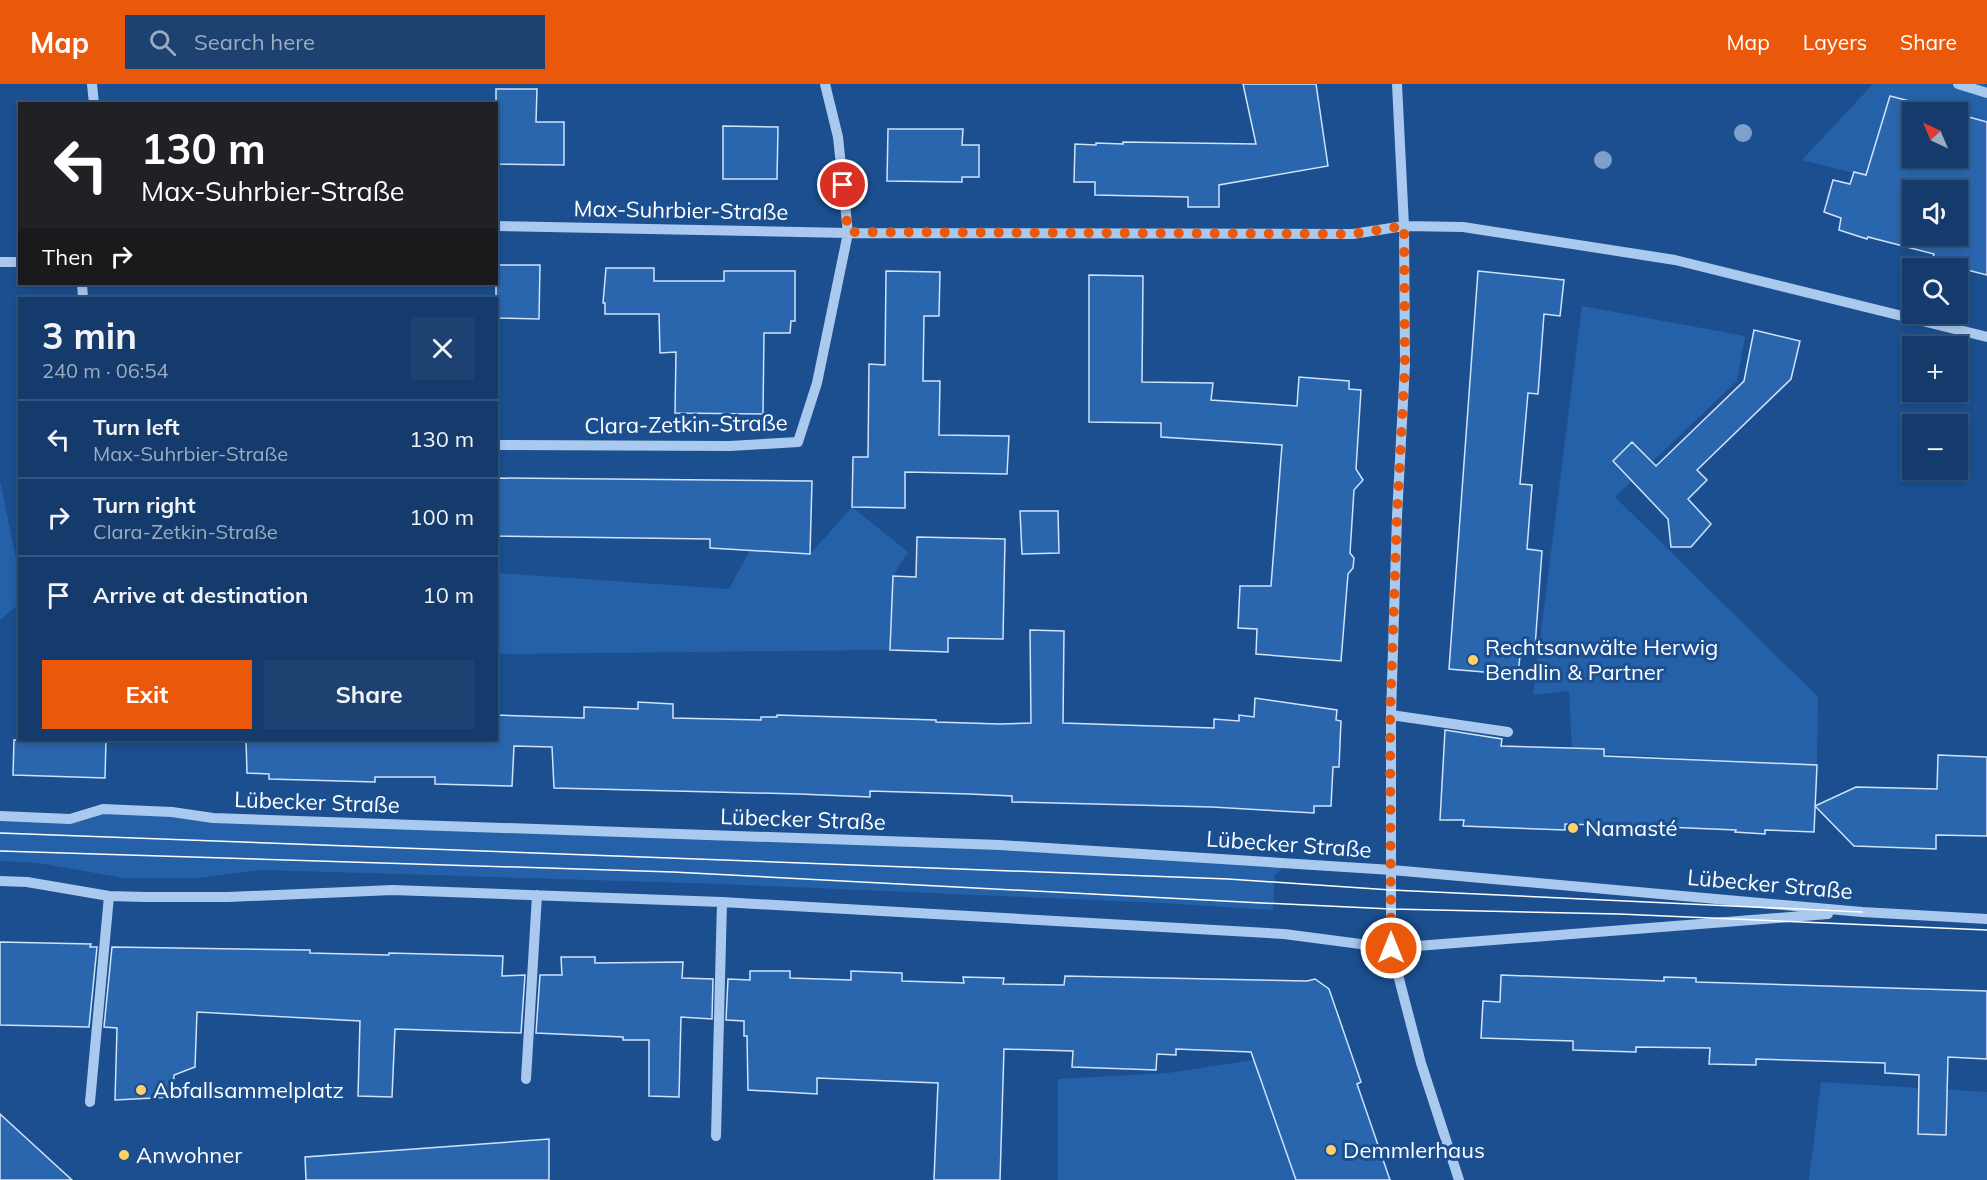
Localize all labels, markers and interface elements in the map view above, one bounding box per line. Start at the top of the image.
search box [125,15,545,69]
text: Map [30,25,89,60]
icon: search [146,26,179,59]
text: Search here [194,28,315,56]
text: Map [1727,29,1770,55]
text: Layers [1803,29,1867,55]
text: Share [1900,29,1957,55]
north arrow [1902,102,1968,168]
map controls [1902,102,1968,480]
text: 130 m [141,122,266,175]
icon: left [42,126,120,204]
pin [817,159,868,210]
icon: arrive [826,168,859,201]
text: Max-Suhrbier-Straße [141,174,404,208]
button: sound [1902,180,1968,246]
street label: Max-Suhrbier-Straße [573,194,789,226]
icon: right [105,240,138,273]
text: Then [42,243,93,271]
button: search [1902,258,1968,324]
text: 3 min [42,313,137,358]
button: close [411,317,474,380]
button: + [1902,336,1968,402]
text: 240 m · 06:54 [42,358,168,383]
street label: Clara-Zetkin-Straße [584,408,788,440]
text: Turn left [93,413,180,441]
button: − [1902,414,1968,480]
icon: left [42,423,75,456]
text: 130 m [409,425,474,453]
text: Max-Suhrbier-Straße [93,441,288,466]
text: Turn right [93,491,196,519]
icon: right [42,501,75,534]
text: 100 m [409,503,474,531]
text: Clara-Zetkin-Straße [93,519,278,544]
icon: arrive [42,579,75,612]
text: Arrive at destination [93,581,308,609]
text: 10 m [423,581,474,609]
place label: Rechtsanwälte Herwig Bendlin & Partner [1485,633,1718,686]
marker: Rechtsanwälte Herwig Bendlin & Partner [1466,653,1480,667]
button: Exit [42,660,252,729]
button: Share [264,660,474,729]
street label: Lübecker Straße [234,785,400,819]
street label: Lübecker Straße [720,802,886,836]
place label: Namasté [1585,814,1678,842]
marker: Namasté [1566,821,1580,835]
street label: Lübecker Straße [1205,824,1373,864]
street label: Lübecker Straße [1686,863,1854,905]
position arrow [1359,916,1423,980]
place label: Abfallsammelplatz [153,1076,344,1104]
marker: Abfallsammelplatz [134,1083,148,1097]
place label: Demmlerhaus [1343,1136,1485,1164]
place label: Anwohner [136,1141,242,1169]
marker: Demmlerhaus [1324,1143,1338,1157]
marker: Anwohner [117,1148,131,1162]

